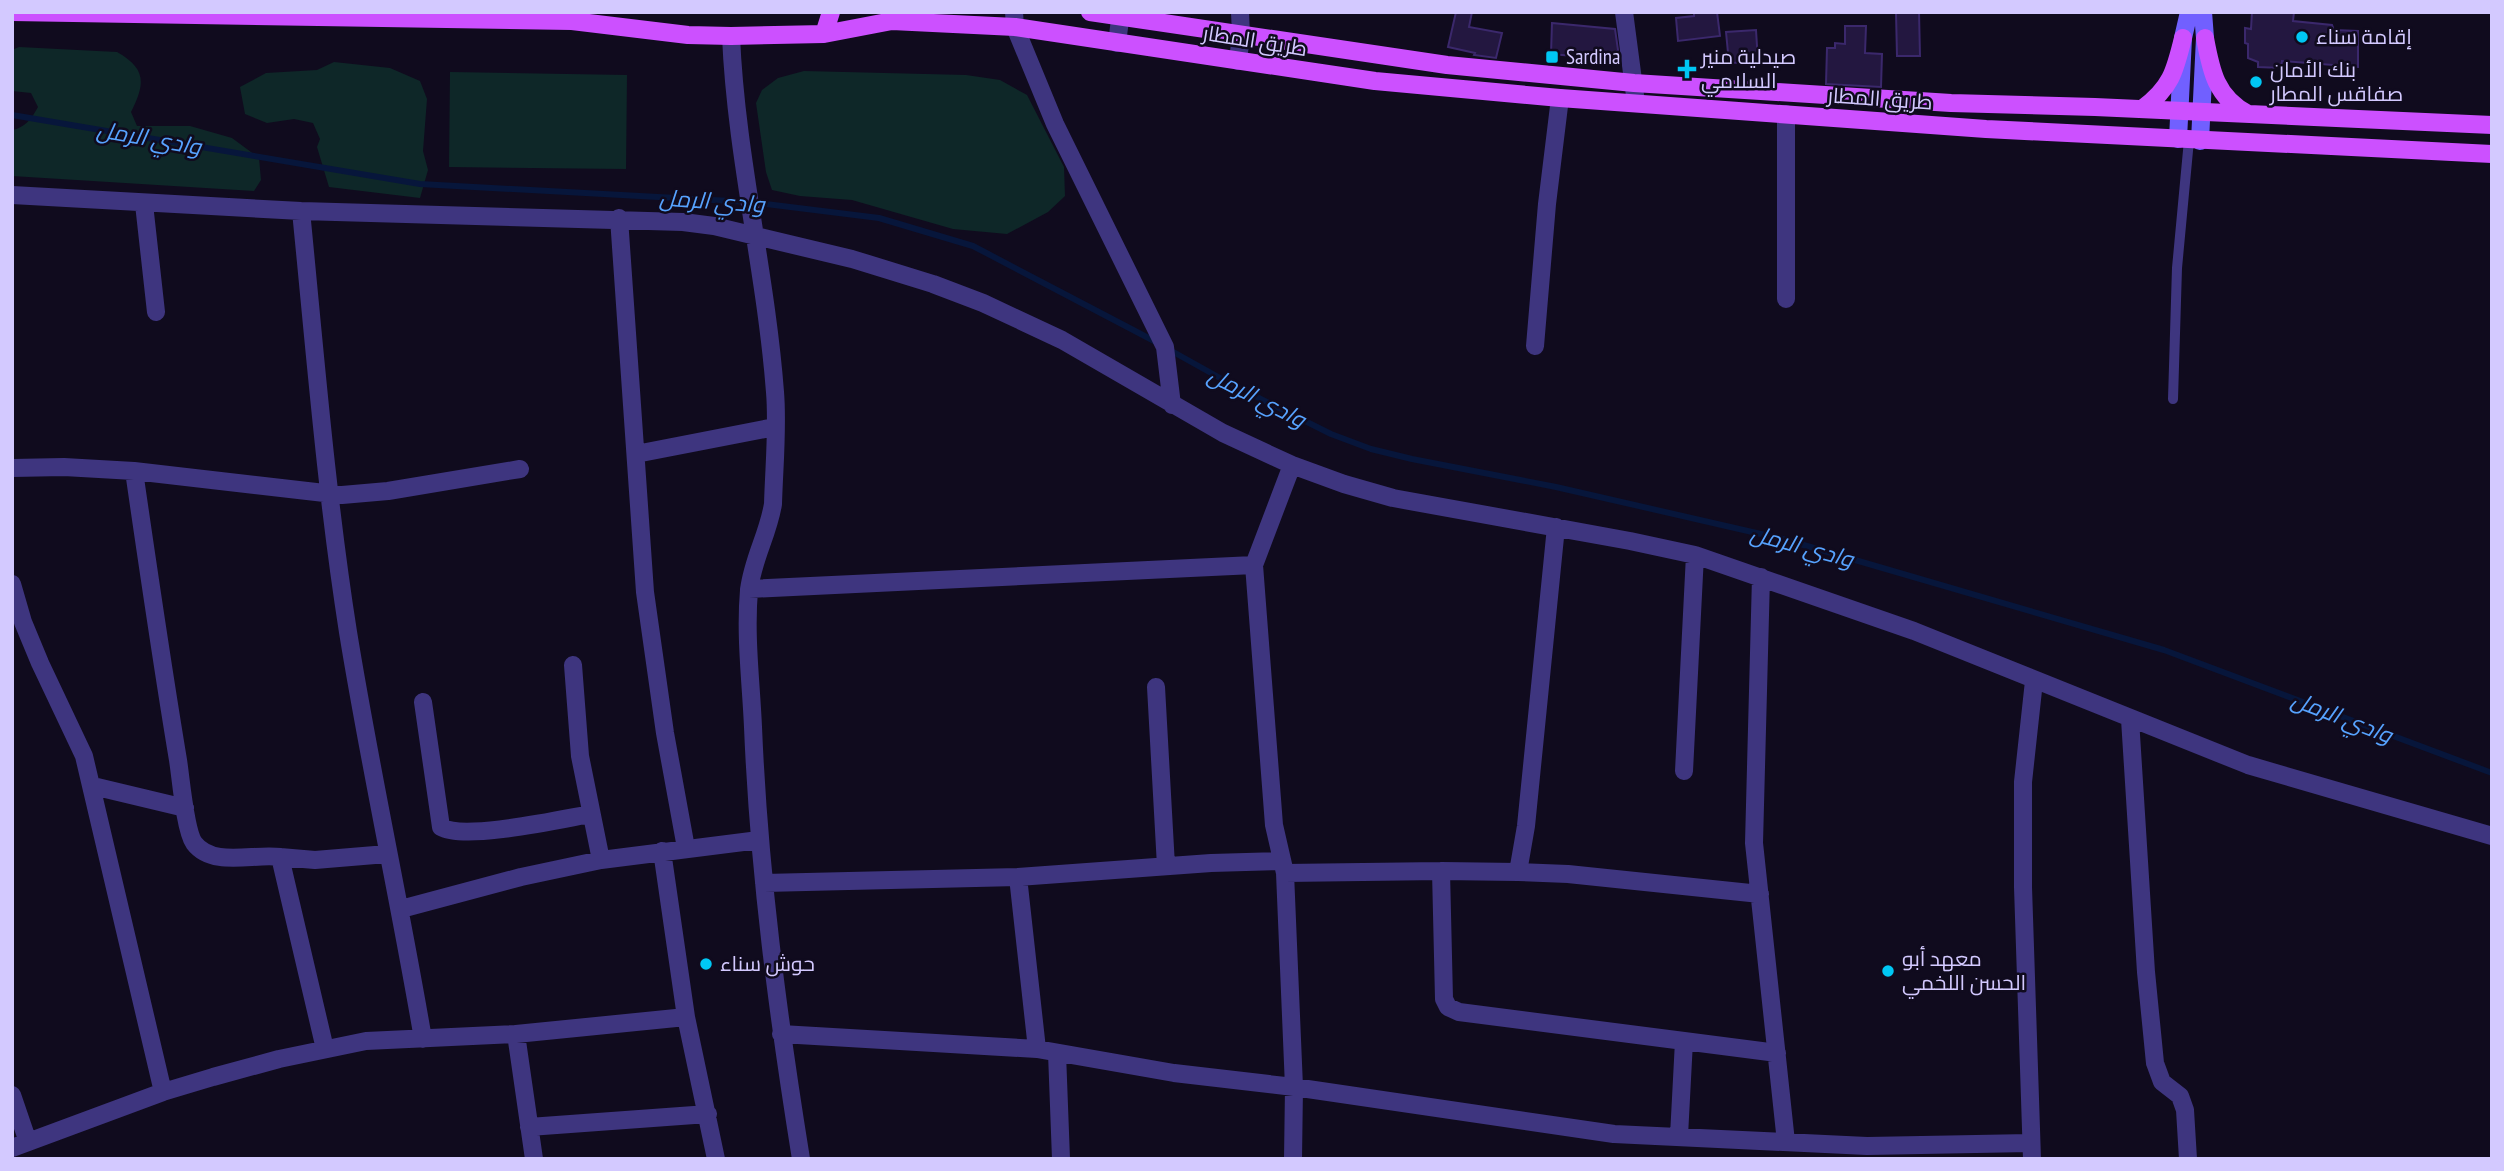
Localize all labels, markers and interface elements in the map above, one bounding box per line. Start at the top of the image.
street label: طريق المطار [1200,19,1309,62]
place label: إقامة سناء [2316,23,2412,50]
marker: إقامة سناء [2294,29,2310,45]
place label: Sardina [1566,43,1620,70]
place label: صيدلية منير السلامي [1700,43,1796,97]
marker: Sardina [1544,49,1560,65]
place label: بنك الأمان صفاقس المطار [2269,56,2403,107]
marker: صيدلية منير السلامي [1679,61,1695,77]
marker: بنك الأمان صفاقس المطار [2248,74,2264,90]
street label: طريق المطار [1825,81,1934,116]
water label: وادي الرمل [94,114,205,165]
water label: وادي الرمل [658,182,767,223]
water label: وادي الرمل [1202,360,1312,438]
water label: وادي الرمل [1746,518,1858,577]
water label: وادي الرمل [2286,684,2398,753]
place label: معهد أبو الحسن اللخمي [1902,945,2026,999]
place label: حوش سناء [720,950,815,977]
marker: حوش سناء [698,956,714,972]
marker: معهد أبو الحسن اللخمي [1880,963,1896,979]

